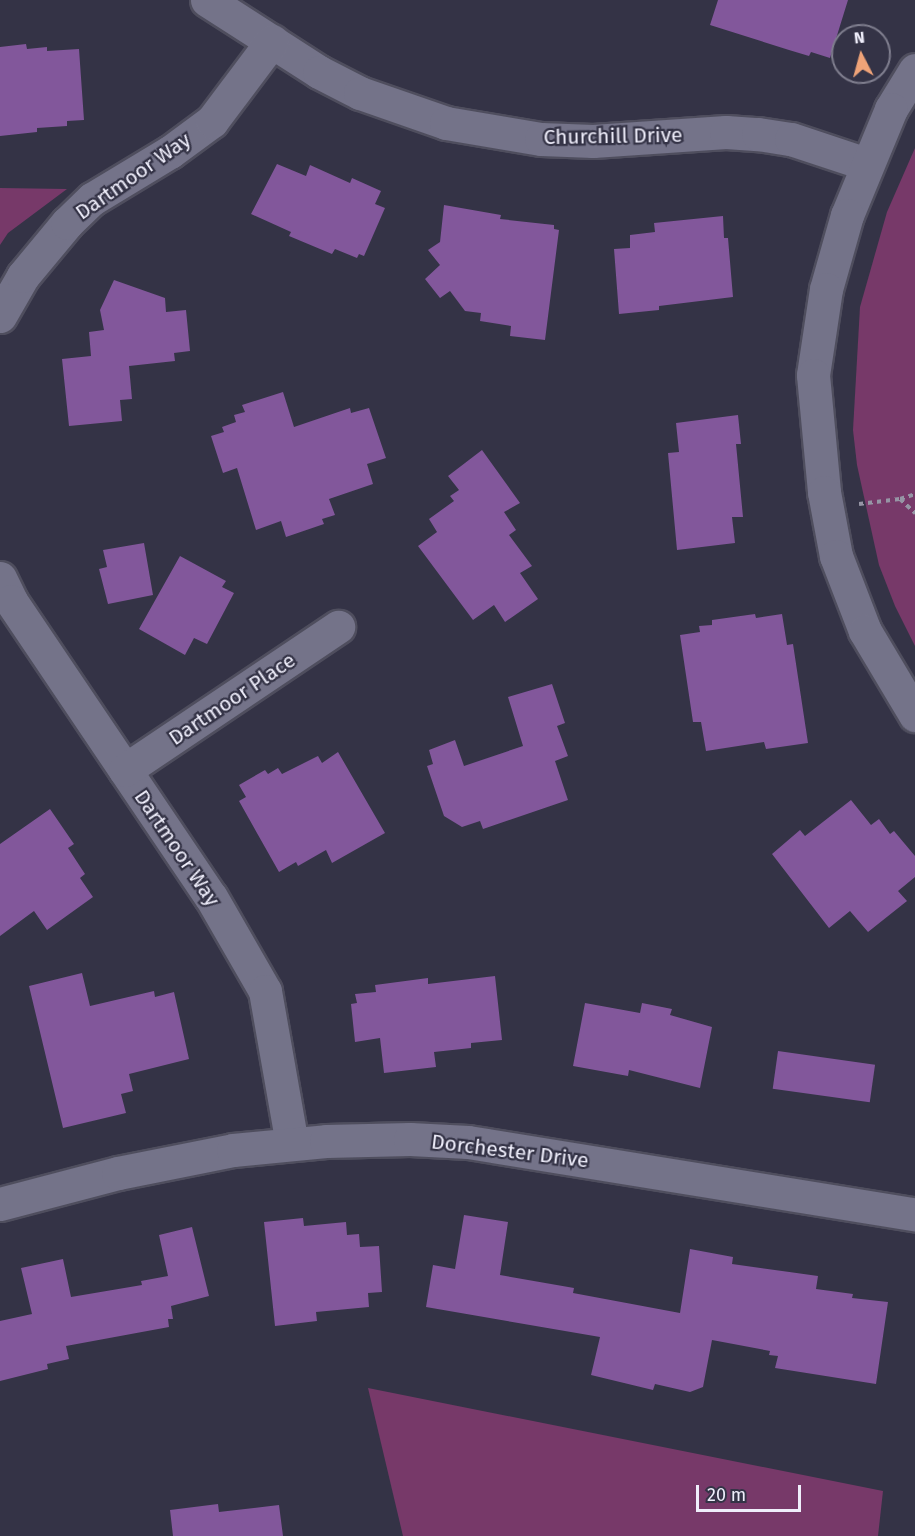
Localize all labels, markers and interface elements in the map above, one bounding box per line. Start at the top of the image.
north arrow [831,24,891,84]
text: N [853,28,866,48]
street label: Churchill Drive [543,122,683,150]
street label: Dartmoor Way [71,127,195,225]
street label: Dartmoor Place [164,647,300,751]
street label: Dartmoor Way [129,785,225,911]
street label: Dorchester Drive [430,1129,590,1173]
scale bar [699,1473,804,1511]
text: 20 m [707,1484,746,1506]

